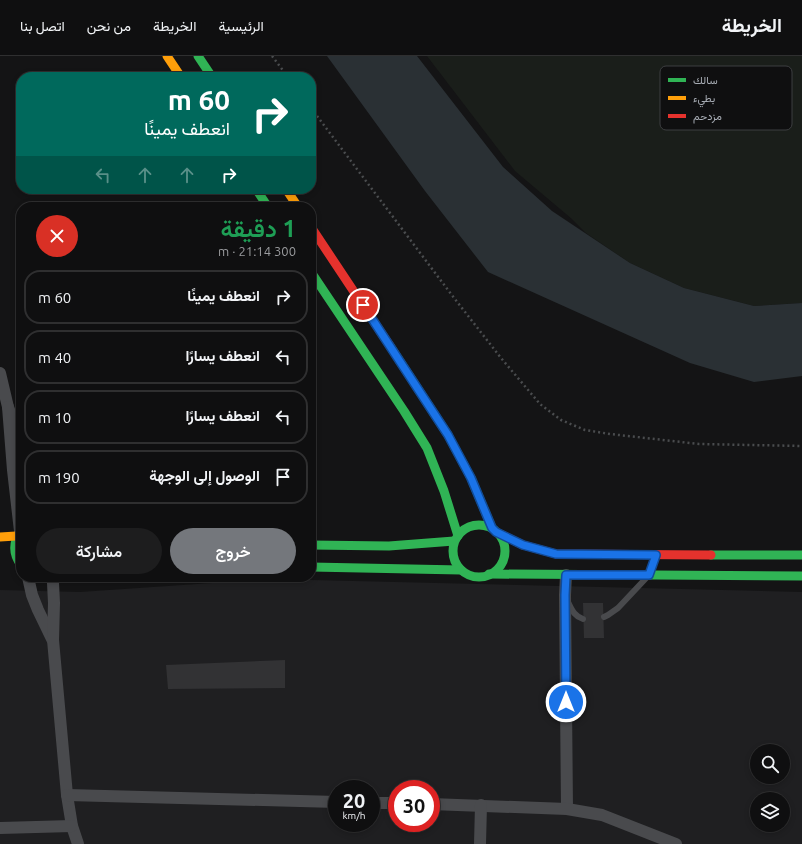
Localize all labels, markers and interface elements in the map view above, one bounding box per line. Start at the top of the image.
text: الخريطة [722,14,782,36]
text: اتصل بنا [20,18,65,34]
text: من نحن [87,18,131,34]
text: الخريطة [153,18,196,34]
text: الرئيسية [218,18,264,34]
legend [660,66,792,130]
text: سالك [693,74,718,86]
text: 60 m [168,84,230,115]
icon: right [244,88,296,140]
text: بطيء [693,92,715,108]
text: مزدحم [693,110,722,124]
text: انعطف يمينًا [144,118,230,138]
icon: left [92,164,114,186]
icon: ahead [134,164,156,186]
icon: ahead [176,164,198,186]
icon: right [218,164,240,186]
button: close [36,215,78,257]
text: 1 دقيقة [220,215,296,242]
text: 300 m · 21:14 [218,244,296,258]
icon: right [272,286,294,308]
text: انعطف يمينًا [187,287,260,304]
pin [346,288,380,322]
text: 60 m [38,289,71,306]
icon: arrive [352,294,374,316]
icon: left [272,346,294,368]
text: انعطف يسارًا [185,347,260,364]
text: 40 m [38,349,71,366]
icon: left [272,406,294,428]
text: انعطف يسارًا [185,407,260,424]
text: 10 m [38,409,71,426]
icon: arrive [272,466,294,488]
text: الوصول إلى الوجهة [149,467,260,484]
text: 190 m [38,469,80,486]
button: مشاركة [36,528,162,574]
button: خروج [170,528,296,574]
position arrow [545,681,587,723]
map controls [750,744,790,832]
button: search [750,744,790,784]
speed limit sign: 30 [388,780,440,832]
text: 20 [343,789,365,812]
button: layers [750,792,790,832]
text: km/h [342,810,366,821]

